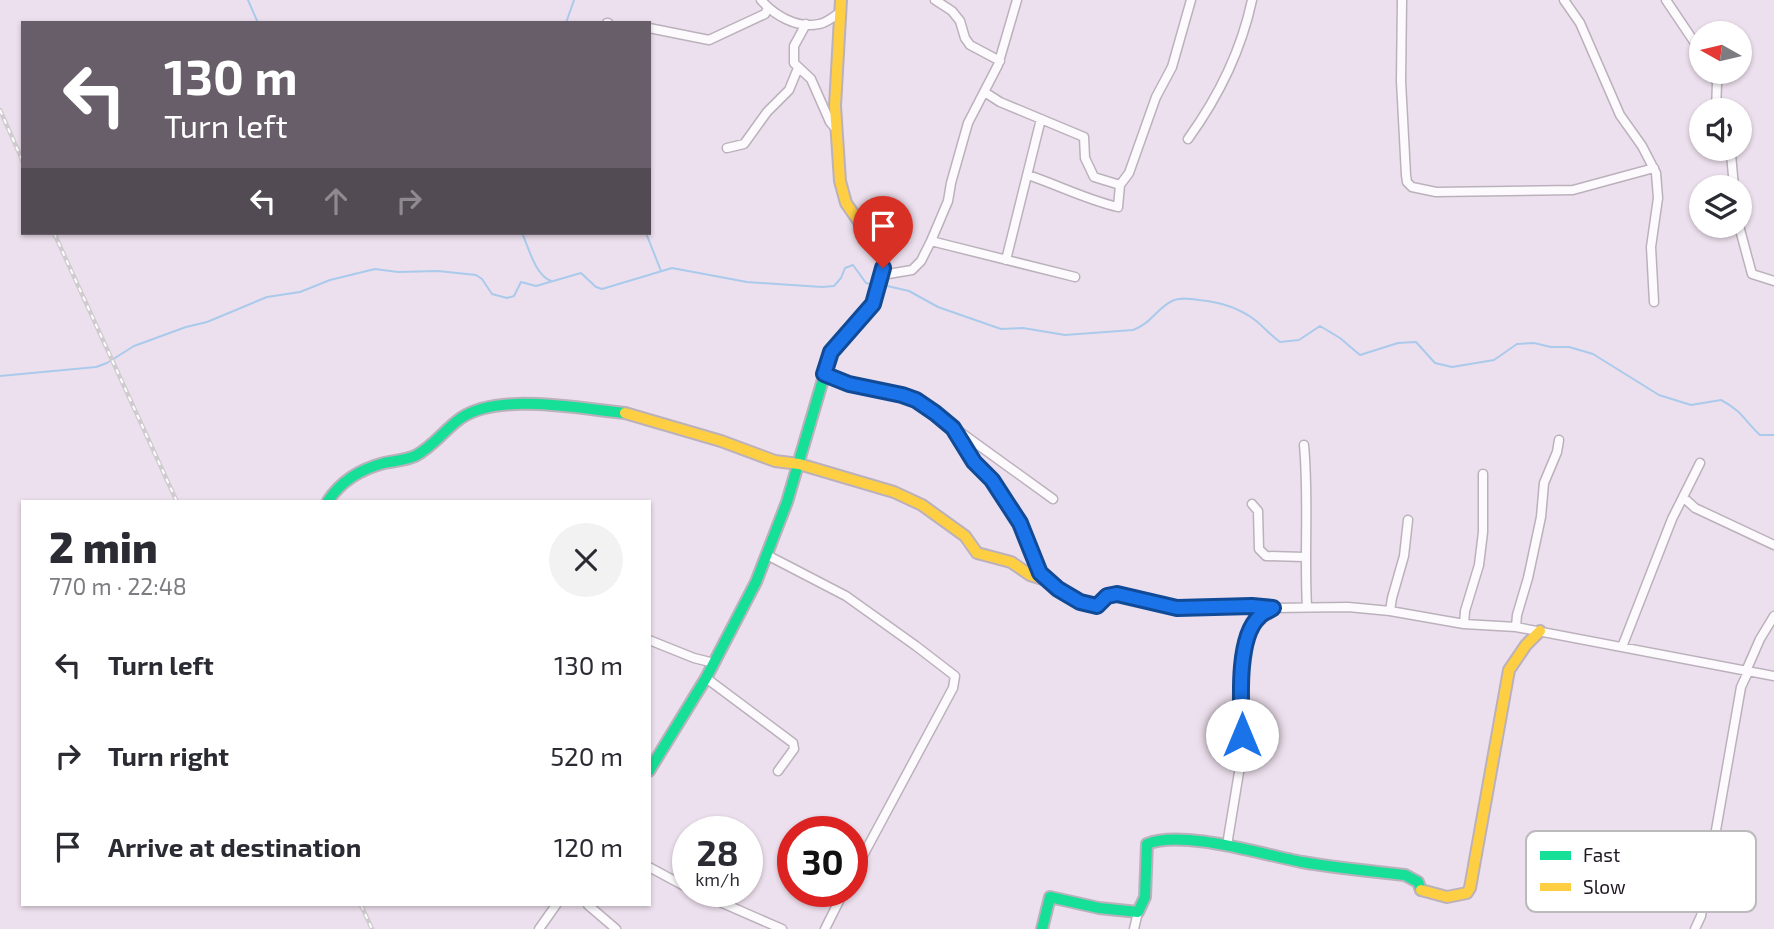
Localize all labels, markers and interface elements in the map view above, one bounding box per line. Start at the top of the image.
north arrow [1689,21,1752,84]
map controls [1689,21,1752,238]
text: 130 m [164,46,298,105]
icon: left [49,49,140,140]
button: sound [1689,98,1752,161]
text: Turn left [164,106,288,144]
button: layers [1689,175,1752,238]
icon: left [244,182,282,220]
icon: ahead [317,182,355,220]
icon: right [390,182,428,220]
pin [853,196,913,268]
icon: arrive [864,207,902,245]
text: 2 min [49,521,158,571]
button: close [549,523,623,597]
text: 770 m · 22:48 [49,572,187,600]
icon: left [49,646,87,684]
text: Turn left [108,649,214,680]
text: 130 m [554,649,623,680]
position arrow [1205,698,1279,772]
icon: right [49,737,87,775]
text: Turn right [108,740,229,771]
text: 520 m [550,740,623,771]
speed limit sign: 30 [777,816,868,907]
icon: arrive [49,828,87,866]
text: Arrive at destination [108,831,361,862]
text: 120 m [554,831,623,862]
text: 28 [696,831,739,873]
legend [1526,831,1756,912]
text: Fast [1583,843,1620,866]
text: km/h [695,868,740,890]
text: Slow [1583,875,1626,898]

